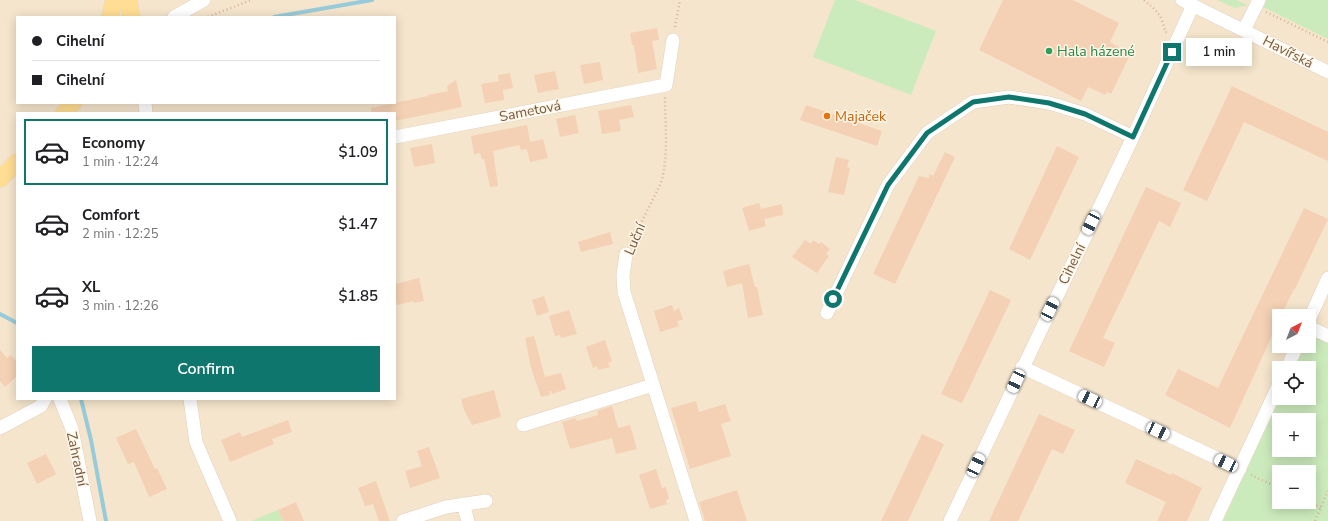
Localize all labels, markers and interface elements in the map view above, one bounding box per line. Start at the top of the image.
text: Cihelní [56,31,104,51]
street label: Havířská [1259,31,1317,73]
callout: 1 min [1186,38,1252,66]
place label: Hala házené [1057,42,1135,61]
route end [1163,43,1181,61]
text: 1 min [1202,43,1236,61]
marker: Hala házené [1044,46,1054,56]
text: Cihelní [56,70,104,90]
street label: Sametová [498,96,562,126]
place label: Majaček [835,107,887,126]
marker: Majaček [822,111,832,121]
text: Economy [82,133,145,153]
icon: car [34,134,70,170]
text: $1.09 [338,142,378,162]
text: 1 min · 12:24 [82,153,158,171]
text: Comfort [82,205,139,225]
icon: car [34,206,70,242]
car [1080,210,1102,236]
text: $1.47 [338,214,378,234]
street label: Luční [620,219,650,258]
text: 2 min · 12:25 [82,225,158,243]
street label: Cihelní [1054,240,1090,288]
text: XL [82,277,101,297]
icon: car [34,278,70,314]
text: $1.85 [338,286,378,306]
route start [824,290,842,308]
car [1039,296,1061,322]
text: 3 min · 12:26 [82,297,158,315]
north arrow [1272,309,1316,353]
map controls [1272,309,1316,509]
button: Confirm [32,346,380,392]
button: locate [1272,361,1316,405]
car [1005,368,1027,394]
car [1077,388,1103,410]
button: + [1272,413,1316,457]
car [1145,420,1171,442]
street label: Zahradní [62,430,92,489]
car [965,452,987,478]
car [1213,452,1239,474]
button: − [1272,465,1316,509]

